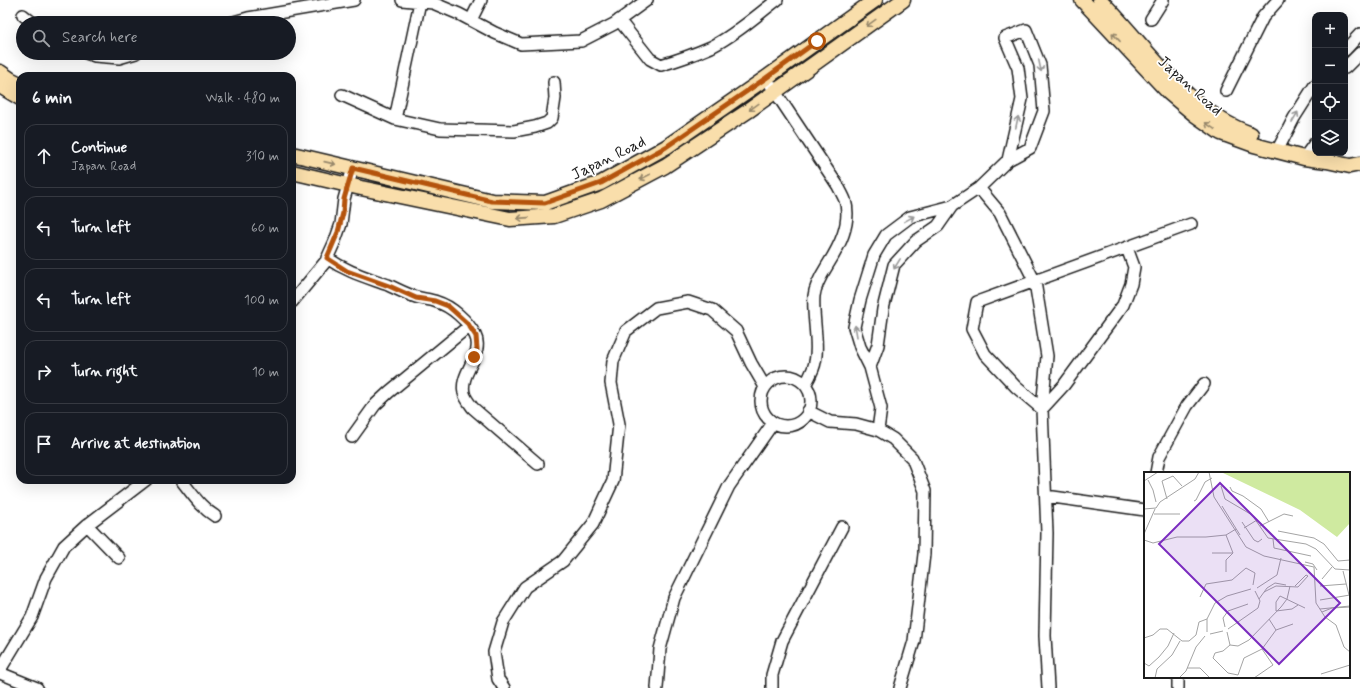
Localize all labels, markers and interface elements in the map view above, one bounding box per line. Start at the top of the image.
map controls [1312,12,1348,156]
button: + [1312,12,1348,48]
search box [16,16,296,60]
one-way arrow [866,19,877,27]
icon: search [30,27,52,49]
text: Search here [62,28,138,48]
route start [808,32,826,50]
one-way arrow [1112,32,1121,42]
button: − [1312,48,1348,84]
street label: Japan Road [1153,51,1227,121]
one-way arrow [1036,59,1044,72]
button: locate [1312,84,1348,120]
text: 6 min [32,87,72,109]
text: Walk · 480 m [206,90,280,107]
one-way arrow [749,102,760,111]
one-way arrow [1291,111,1299,123]
one-way arrow [1014,116,1022,129]
button: layers [1312,120,1348,156]
one-way arrow [1205,122,1216,130]
street label: Japan Road [568,131,649,185]
text: Continue [71,138,127,158]
icon: ahead [33,145,55,167]
text: 310 m [246,148,279,165]
text: Japan Road [71,158,136,175]
one-way arrow [323,160,336,167]
one-way arrow [639,173,651,181]
one-way arrow [517,215,530,222]
one-way arrow [903,215,915,223]
icon: left [33,217,55,239]
text: Turn left [71,218,131,238]
text: 60 m [251,220,279,237]
one-way arrow [892,258,900,270]
icon: left [33,289,55,311]
text: Turn left [71,290,131,310]
text: 100 m [244,292,279,309]
one-way arrow [852,325,860,338]
route end [465,348,483,366]
icon: right [33,361,55,383]
text: Turn right [71,362,138,382]
text: 10 m [252,364,279,381]
icon: arrive [33,433,55,455]
text: Arrive at destination [71,434,200,454]
inset map [1144,472,1350,678]

